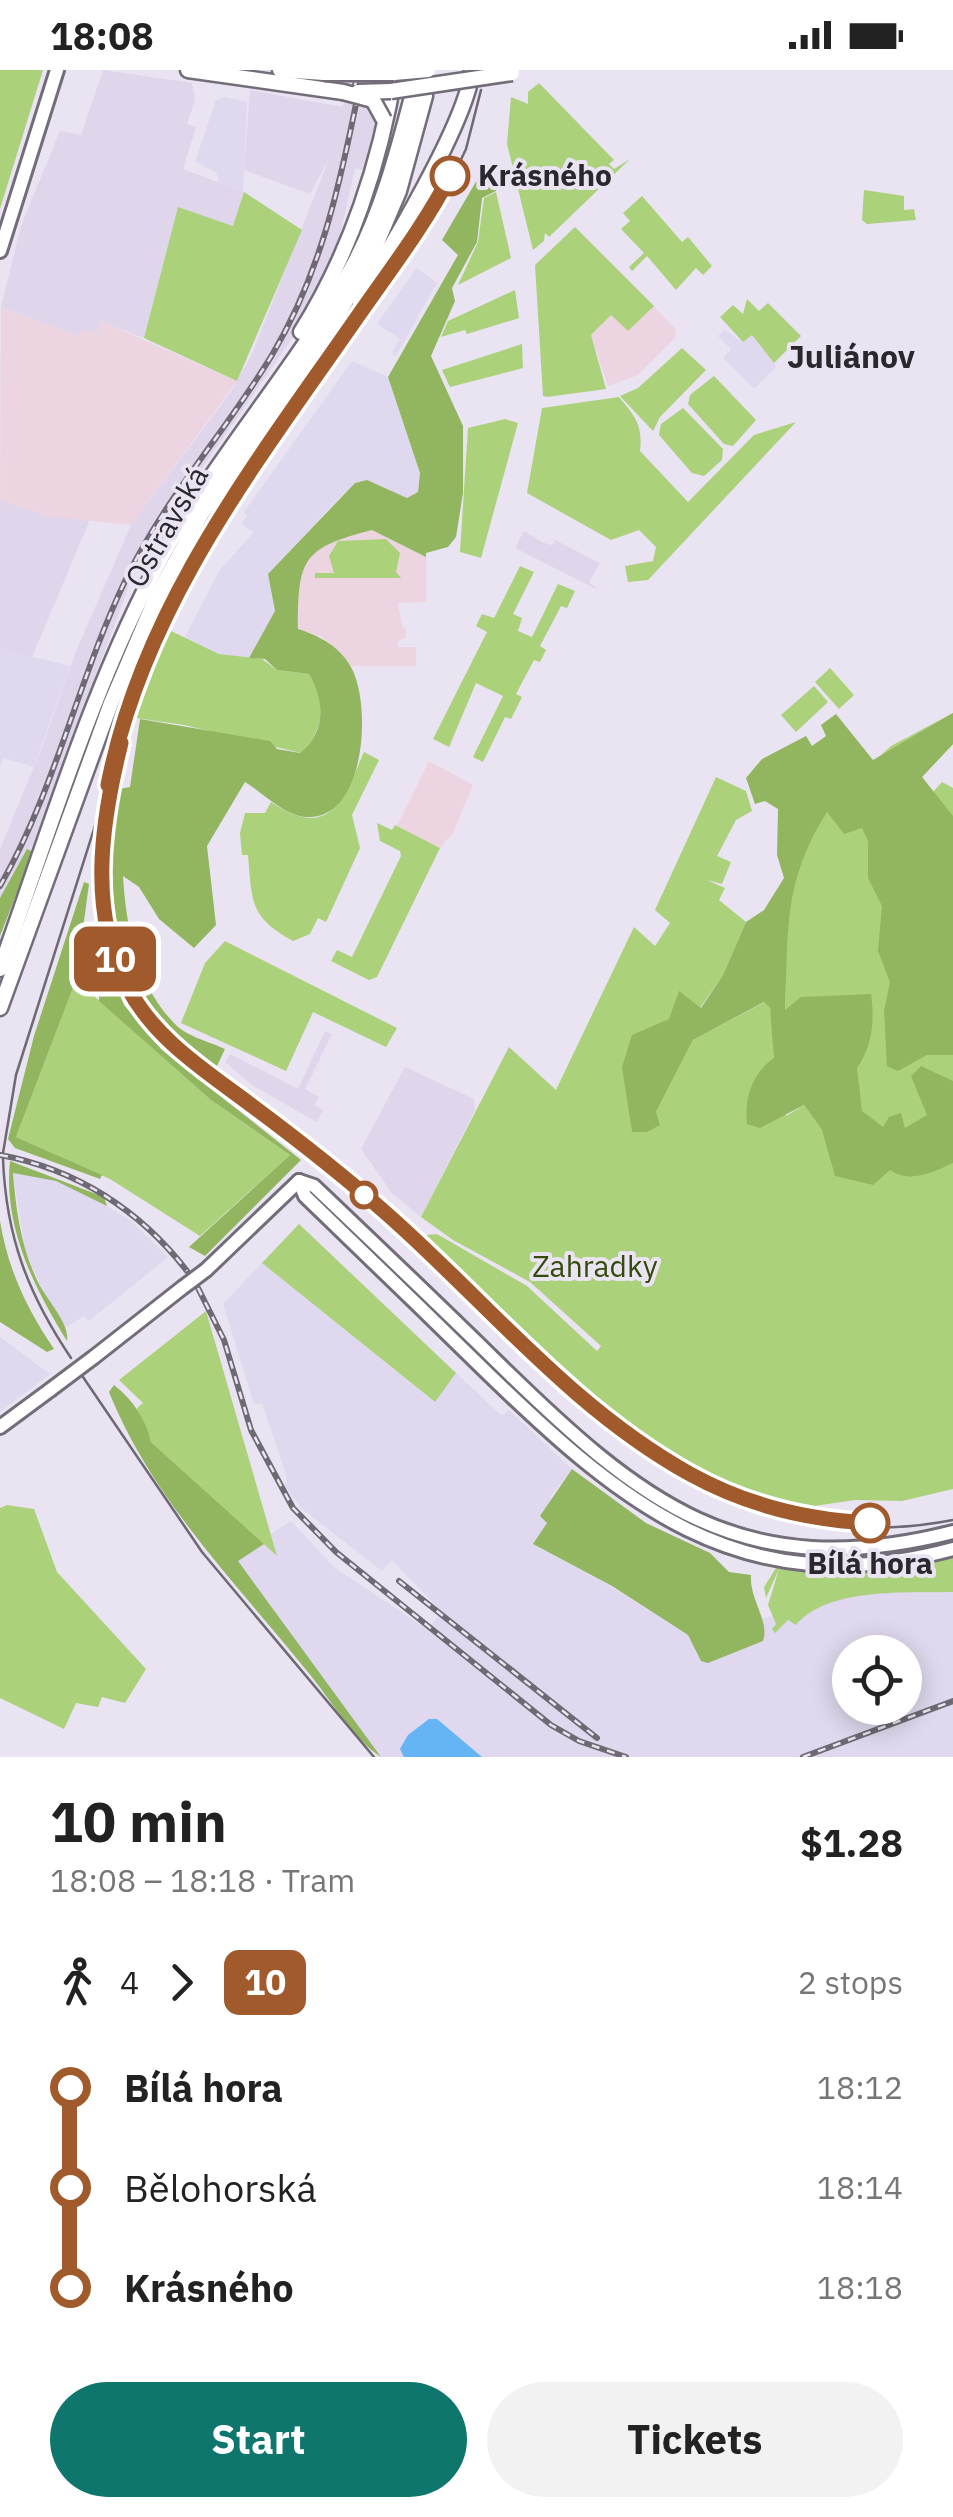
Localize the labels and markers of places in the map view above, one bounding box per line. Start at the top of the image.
place label: Krásného [478,155,612,194]
marker: Krásného [431,157,469,195]
unlabelled marker [351,1182,377,1208]
marker: Bílá hora [851,1504,889,1542]
place label: Bílá hora [807,1543,933,1582]

